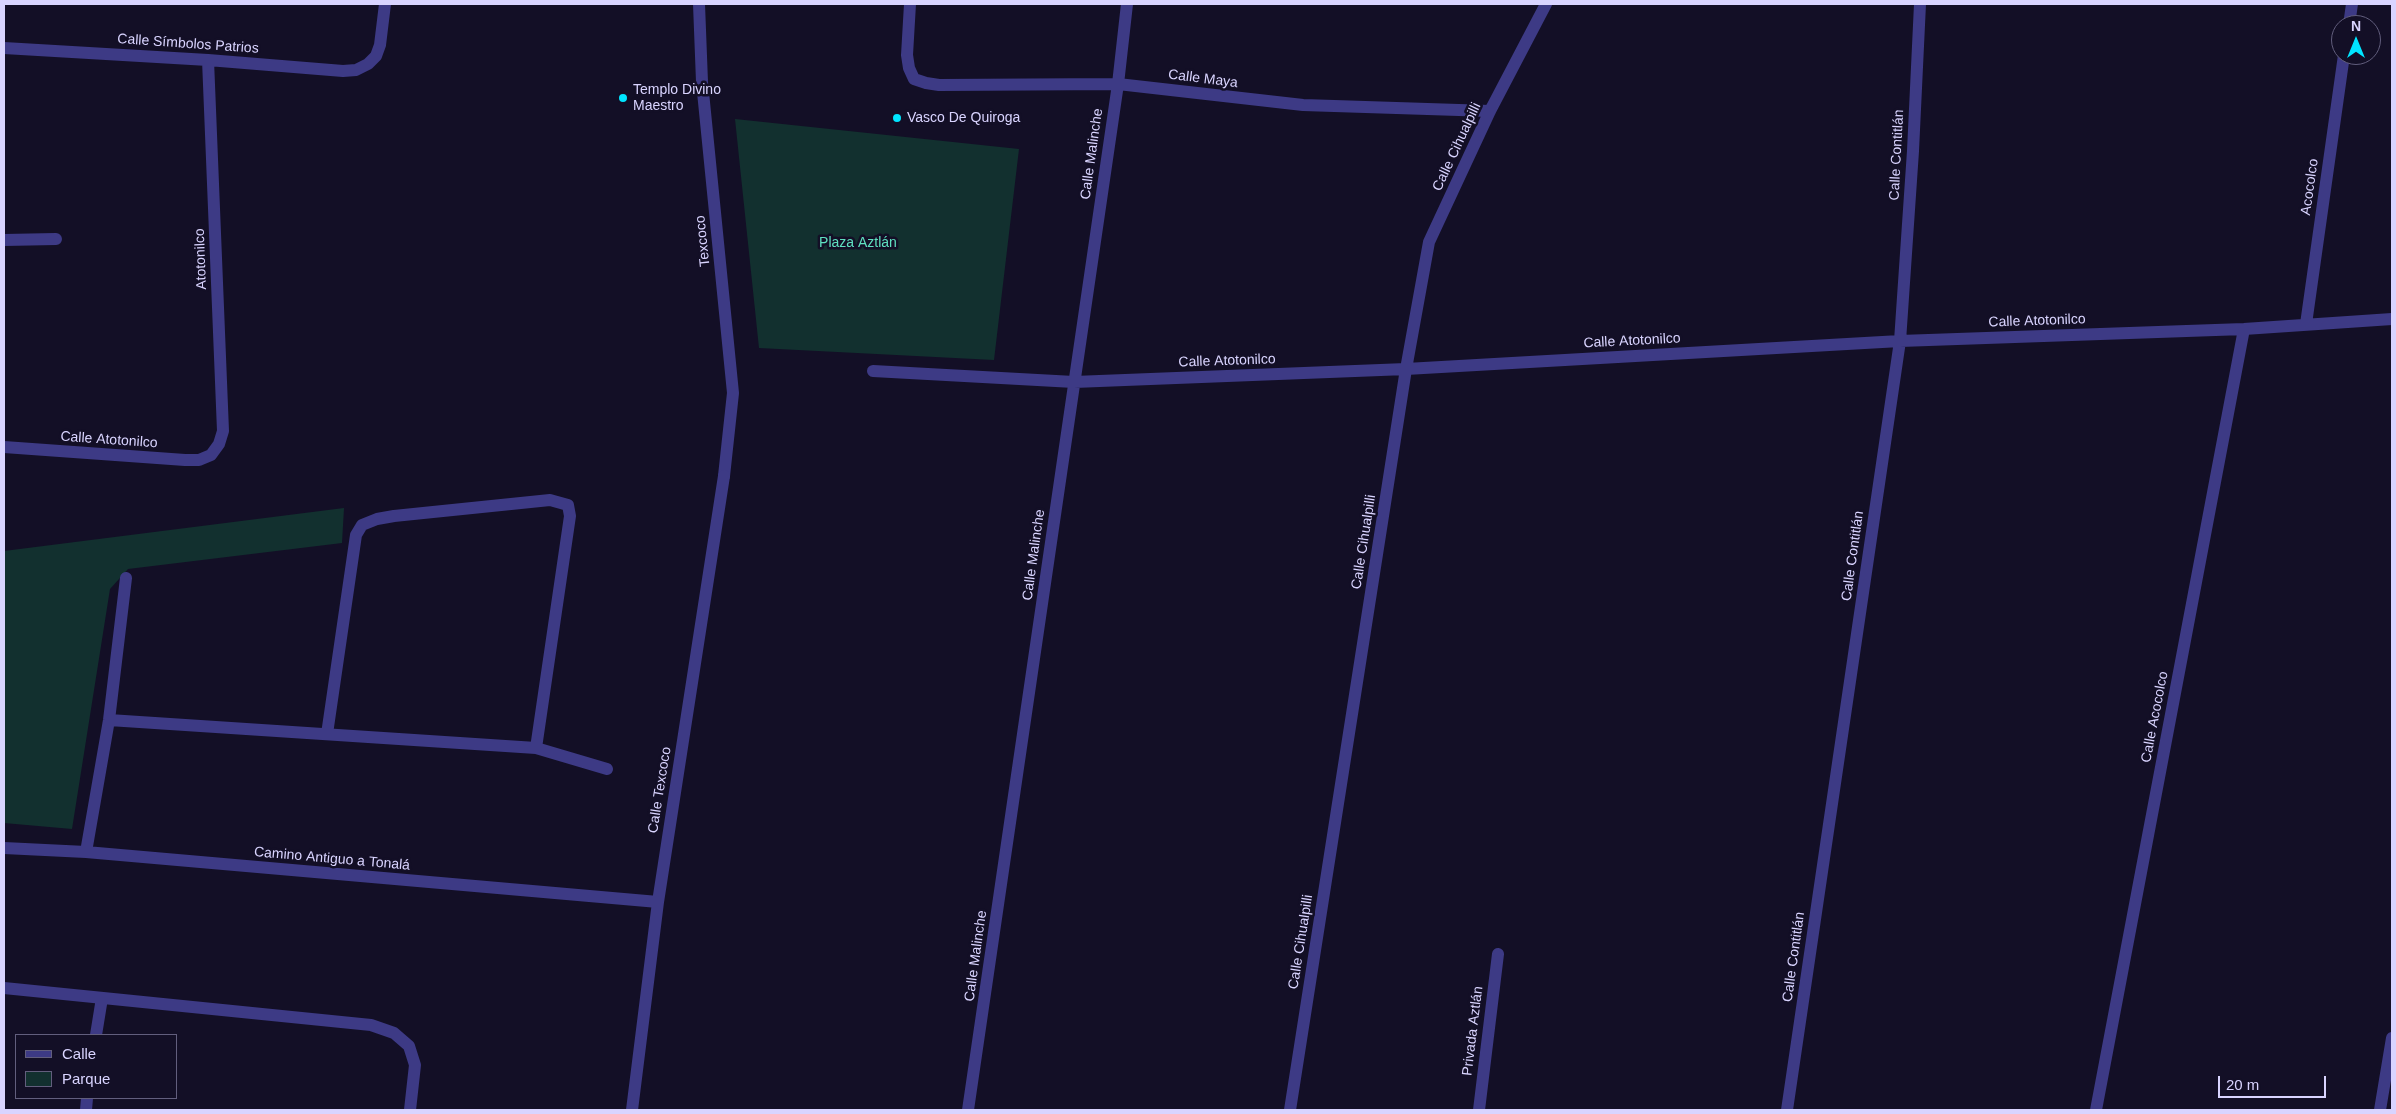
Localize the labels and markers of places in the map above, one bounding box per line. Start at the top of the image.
place label: Templo Divino Maestro [633,82,721,114]
marker: Templo Divino Maestro [617,92,629,104]
place label: Vasco De Quiroga [907,110,1020,126]
marker: Vasco De Quiroga [891,112,903,124]

